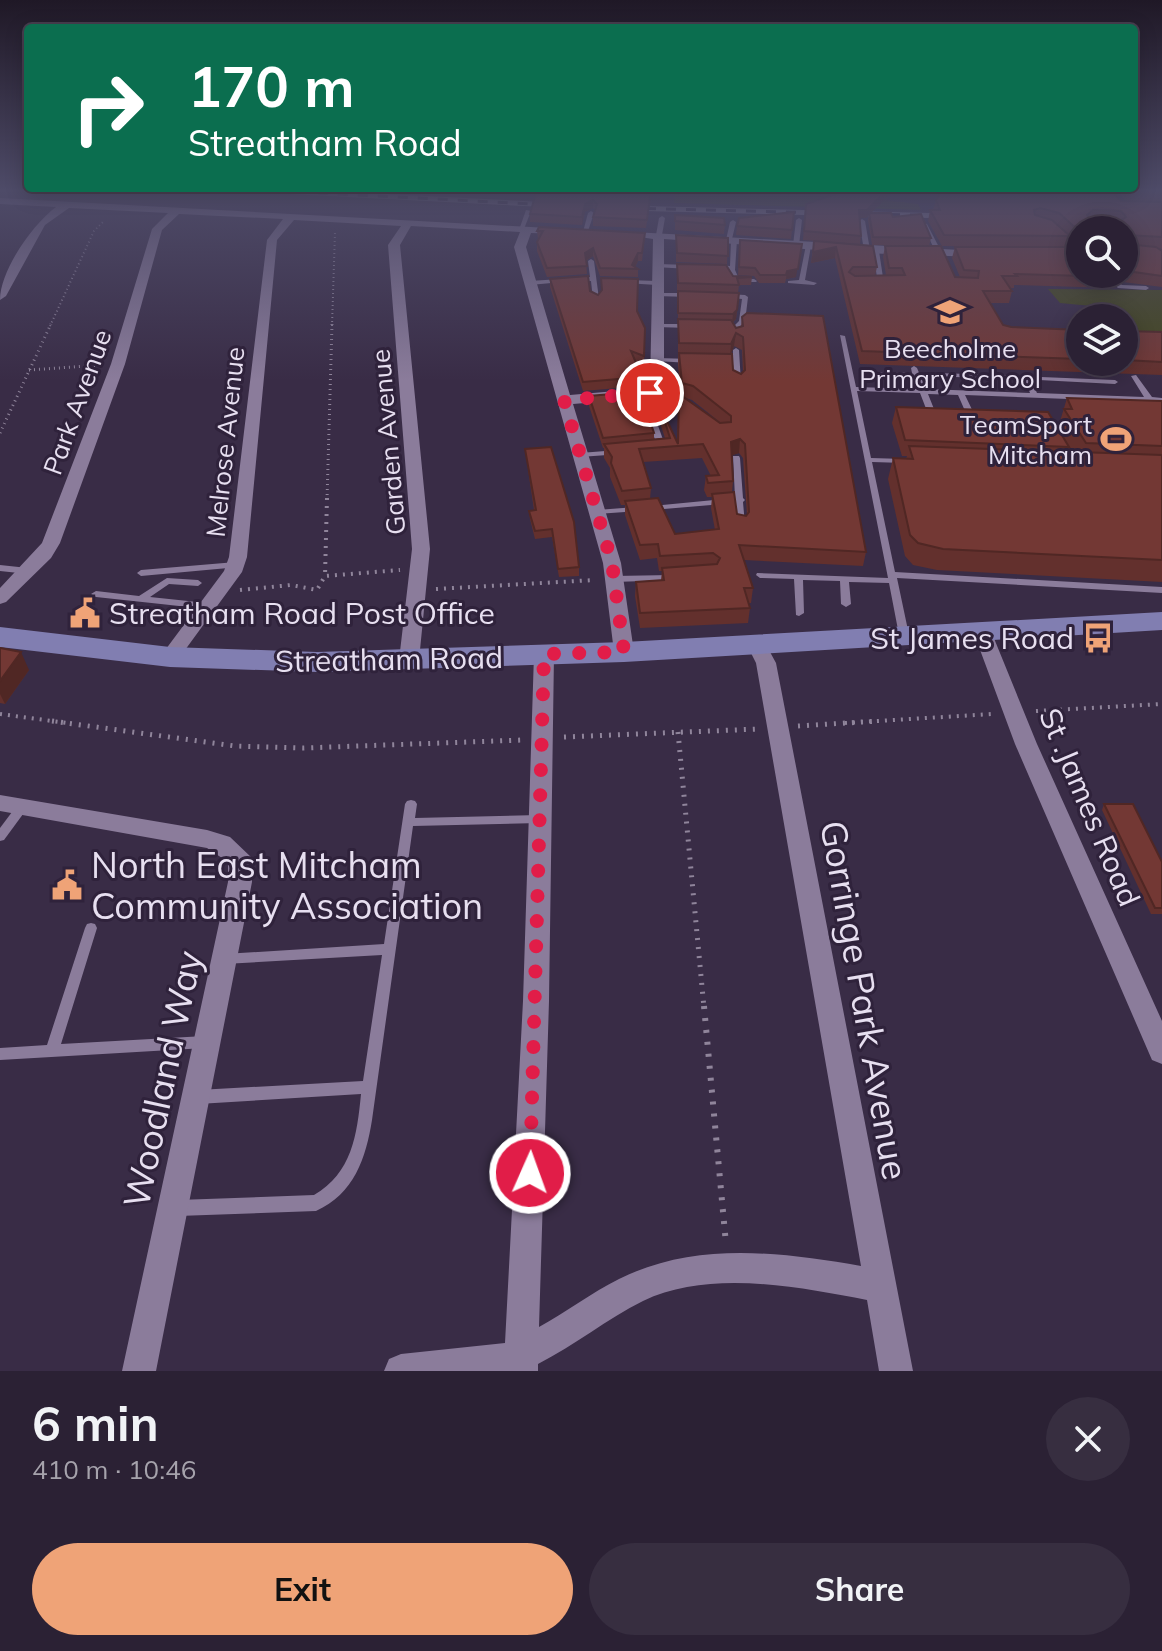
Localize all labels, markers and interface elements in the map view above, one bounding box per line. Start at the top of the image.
text: 170 m [188,51,355,121]
icon: right [56,56,160,160]
text: Streatham Road [188,120,462,165]
map controls [1066,216,1138,376]
button: search [1066,216,1138,288]
school or university icon: Beecholme Primary School [933,295,967,329]
button: layers [1066,304,1138,376]
street label: Park Avenue [35,325,119,479]
place label: Beecholme Primary School [859,332,1041,395]
street label: Melrose Avenue [199,345,251,539]
street label: Garden Avenue [363,348,413,536]
pin [616,359,684,427]
icon: arrive [628,371,672,415]
place label: TeamSport Mitcham [960,408,1092,471]
sports icon: TeamSport Mitcham [1099,422,1133,456]
place label: Streatham Road Post Office [109,594,495,632]
public building icon: Streatham Road Post Office [68,596,102,630]
place label: St James Road [870,619,1074,657]
bus stop icon: St James Road [1081,621,1115,655]
street label: Streatham Road [275,638,503,680]
street label: St .James Road [1031,702,1149,912]
street label: Gorringe Park Avenue [811,817,919,1183]
place label: North East Mitcham Community Association [91,842,483,928]
public building icon: North East Mitcham Community Association [50,868,84,902]
street label: Woodland Way [113,946,211,1212]
position arrow [488,1131,572,1215]
text: 6 min [32,1393,159,1453]
button: close [1046,1397,1130,1481]
text: 410 m · 10:46 [32,1453,196,1486]
button: Exit [32,1543,573,1635]
button: Share [589,1543,1130,1635]

